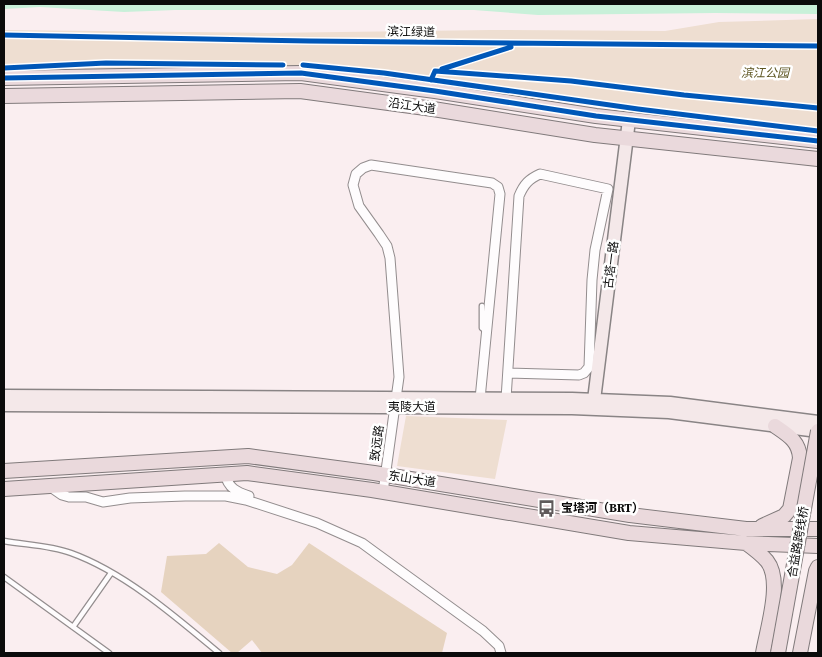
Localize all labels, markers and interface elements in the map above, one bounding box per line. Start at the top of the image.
street label: 滨江绿道 [387,24,435,40]
park label: 滨江公园 [741,65,791,81]
street label: 沿江大道 [387,95,437,117]
street label: 古塔一路 [600,240,622,290]
street label: 夷陵大道 [388,399,436,415]
street label: 致远路 [367,424,387,462]
street label: 东山大道 [387,467,437,491]
bus stop icon: 宝塔河（BRT） [537,498,557,518]
place label: 宝塔河（BRT） [561,500,644,516]
street label: 合益路跨线桥 [784,505,812,579]

